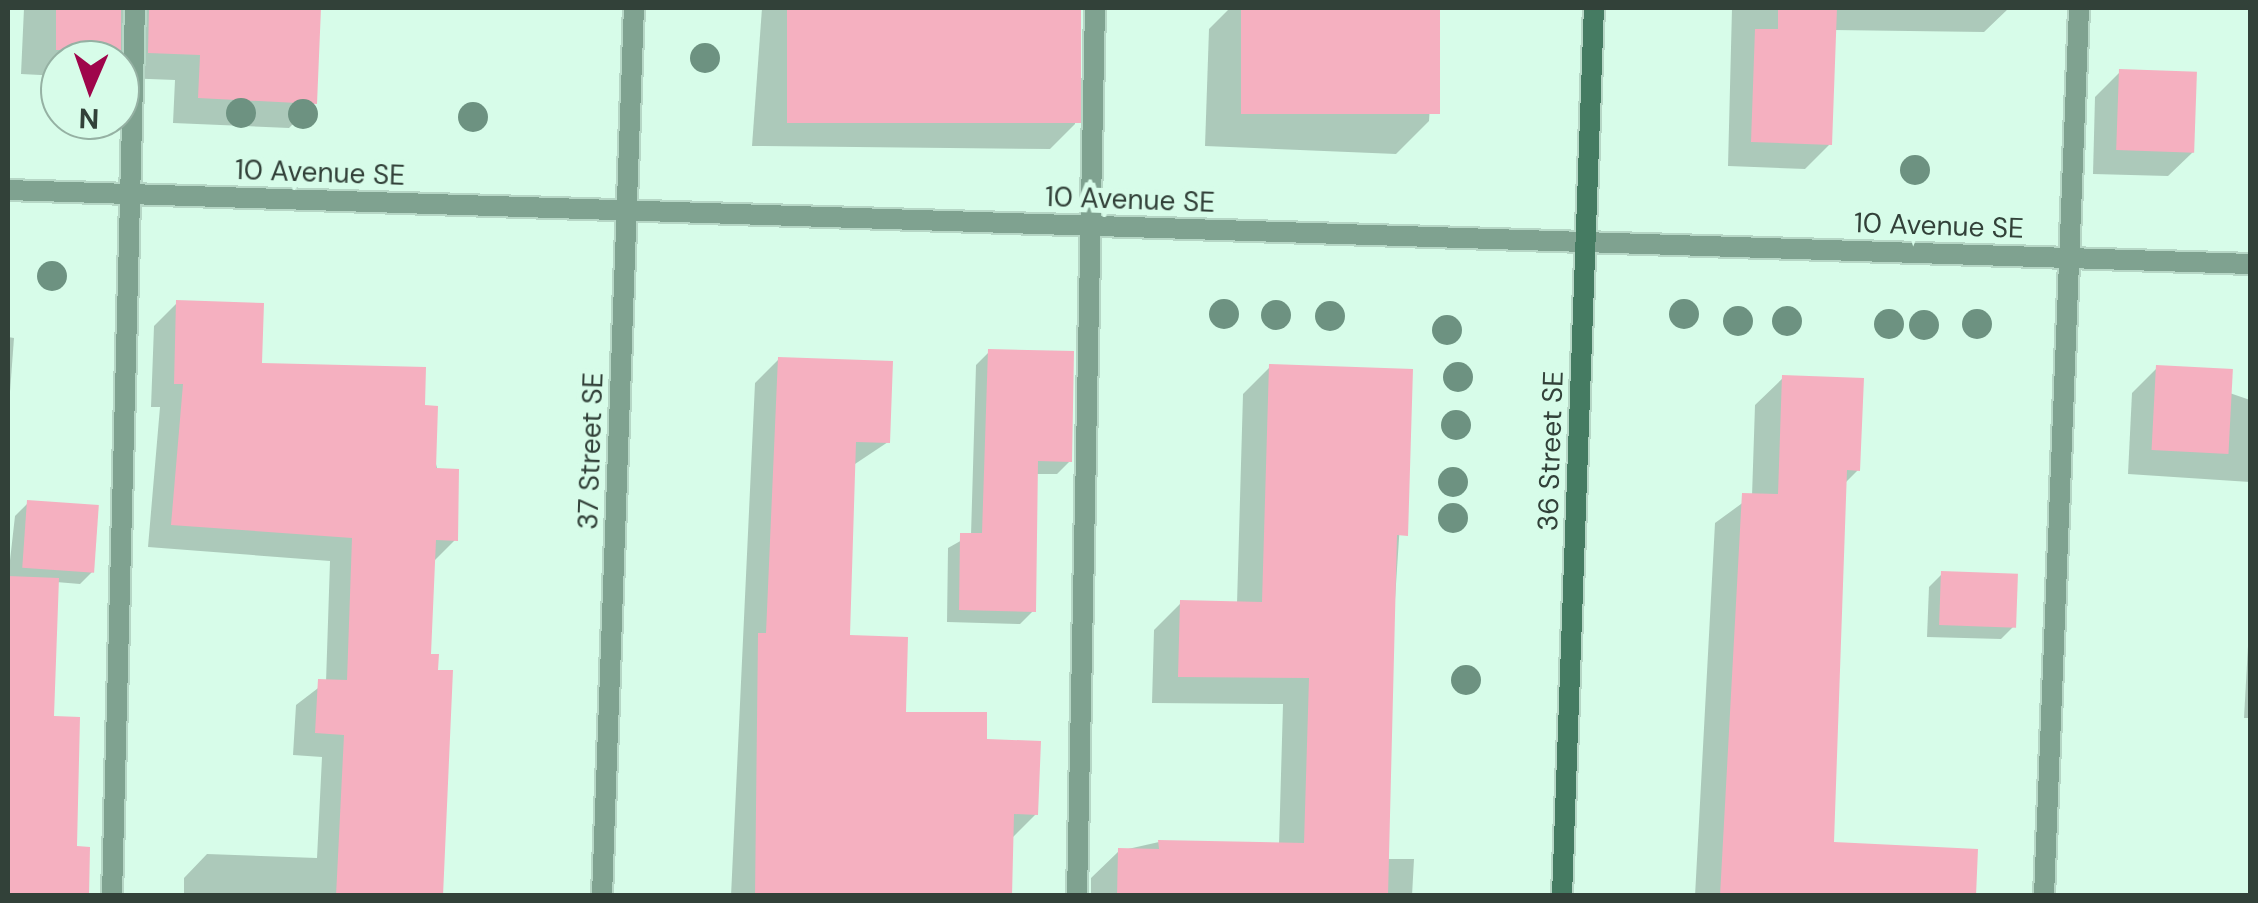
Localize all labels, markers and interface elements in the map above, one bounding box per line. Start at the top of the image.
north arrow [40,40,140,140]
text: N [78,100,100,137]
street label: 10 Avenue SE [234,153,406,193]
street label: 10 Avenue SE [1044,180,1216,220]
street label: 10 Avenue SE [1853,206,2025,246]
street label: 36 Street SE [1531,370,1571,532]
street label: 37 Street SE [571,372,611,530]

